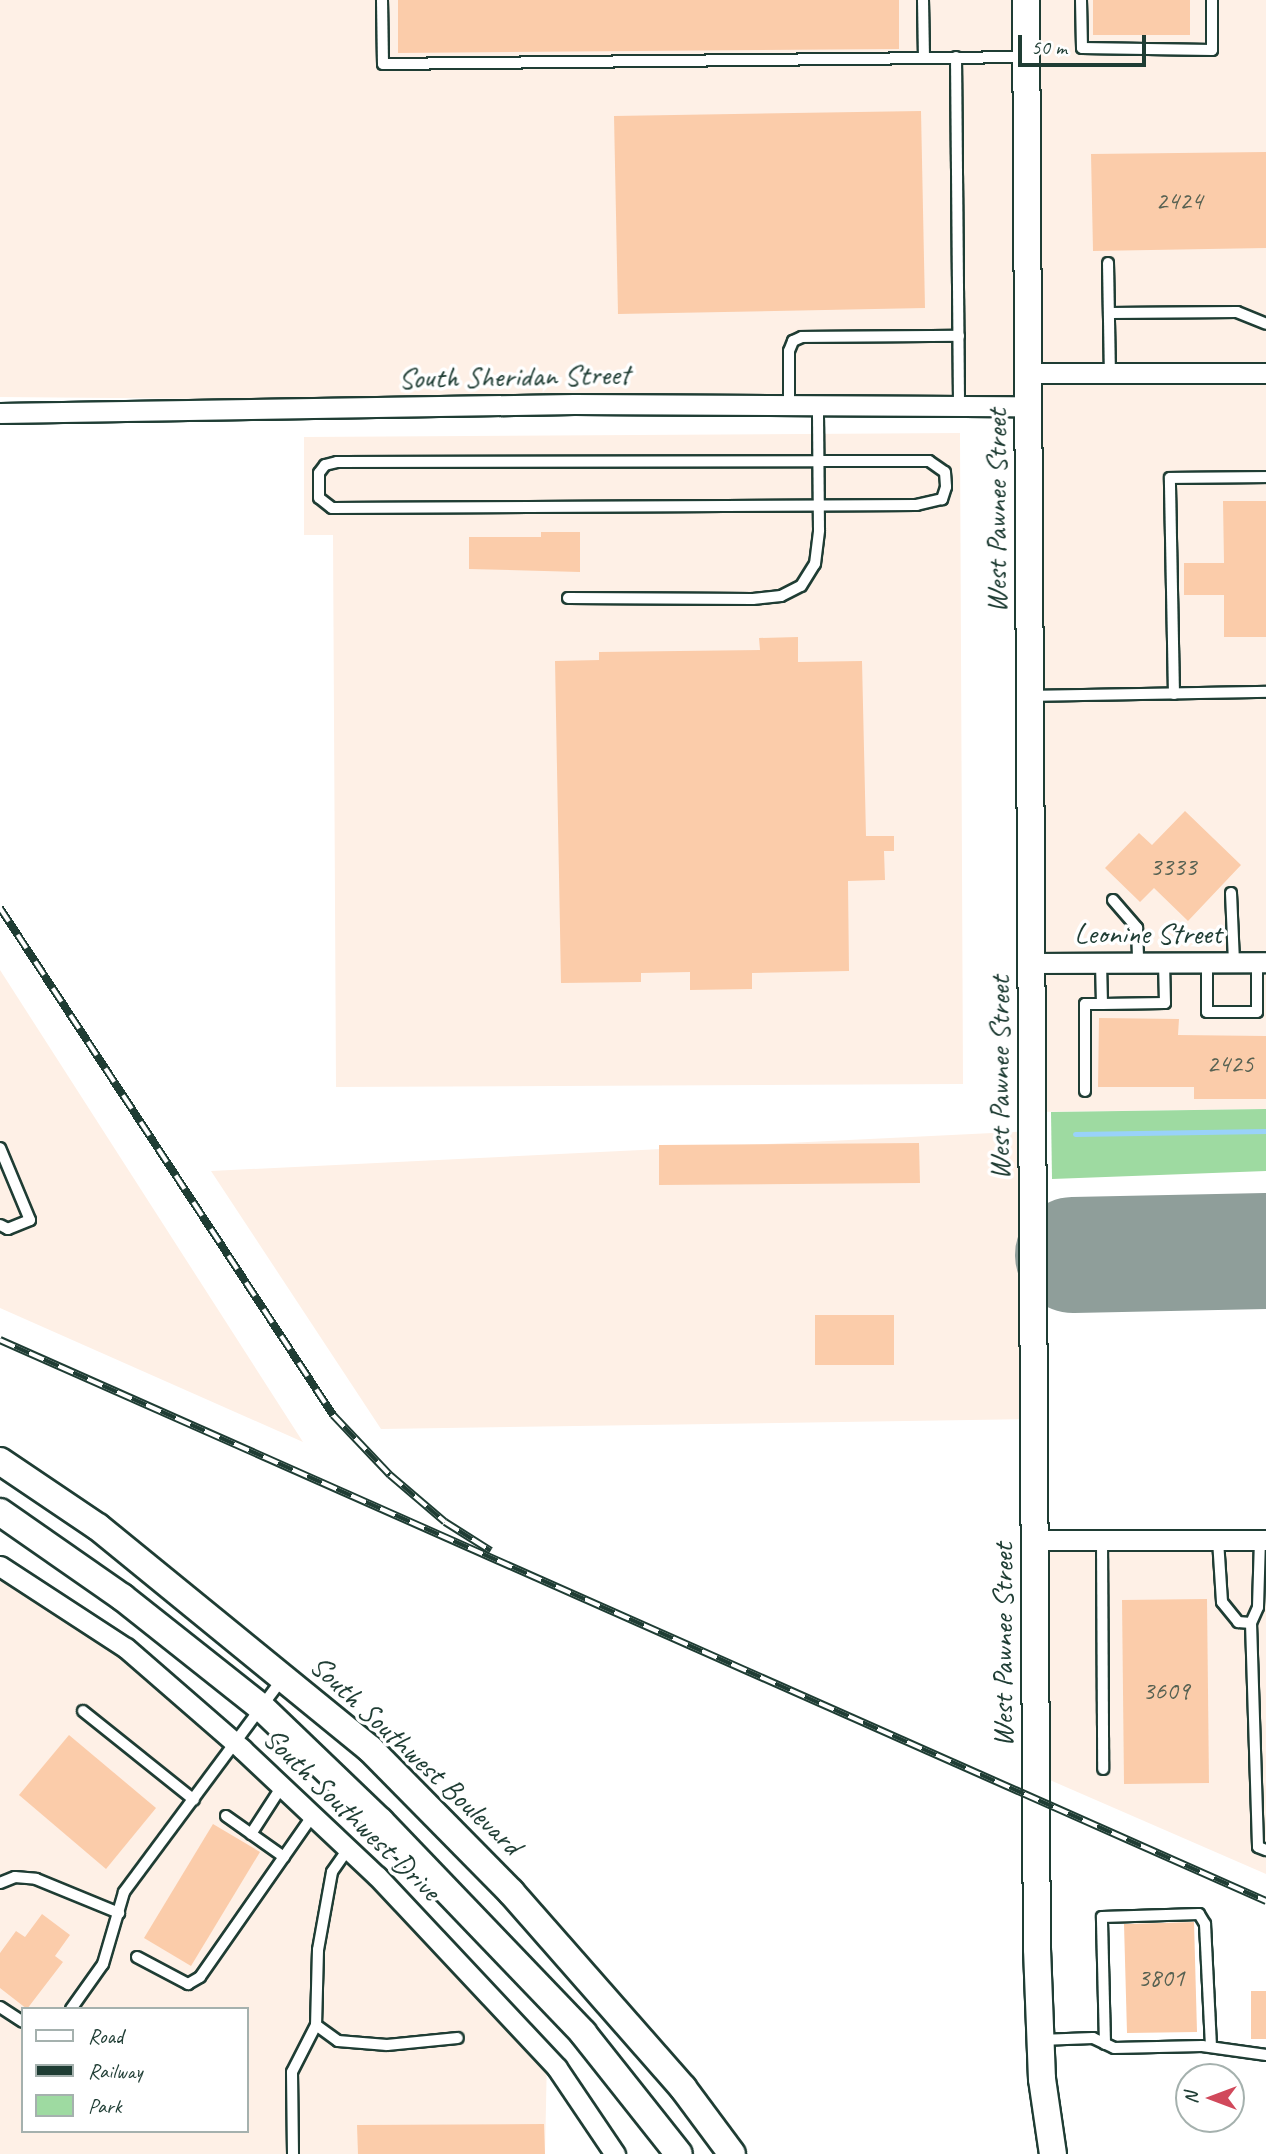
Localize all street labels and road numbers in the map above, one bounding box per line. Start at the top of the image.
street label: South Sheridan Street [398,356,630,396]
street label: West Pawnee Street [978,408,1014,614]
street label: Leonine Street [1074,915,1222,951]
street label: West Pawnee Street [981,975,1017,1181]
street label: West Pawnee Street [984,1542,1020,1748]
street label: South Southwest Boulevard [303,1647,529,1863]
street label: South Southwest Drive [256,1720,448,1908]

